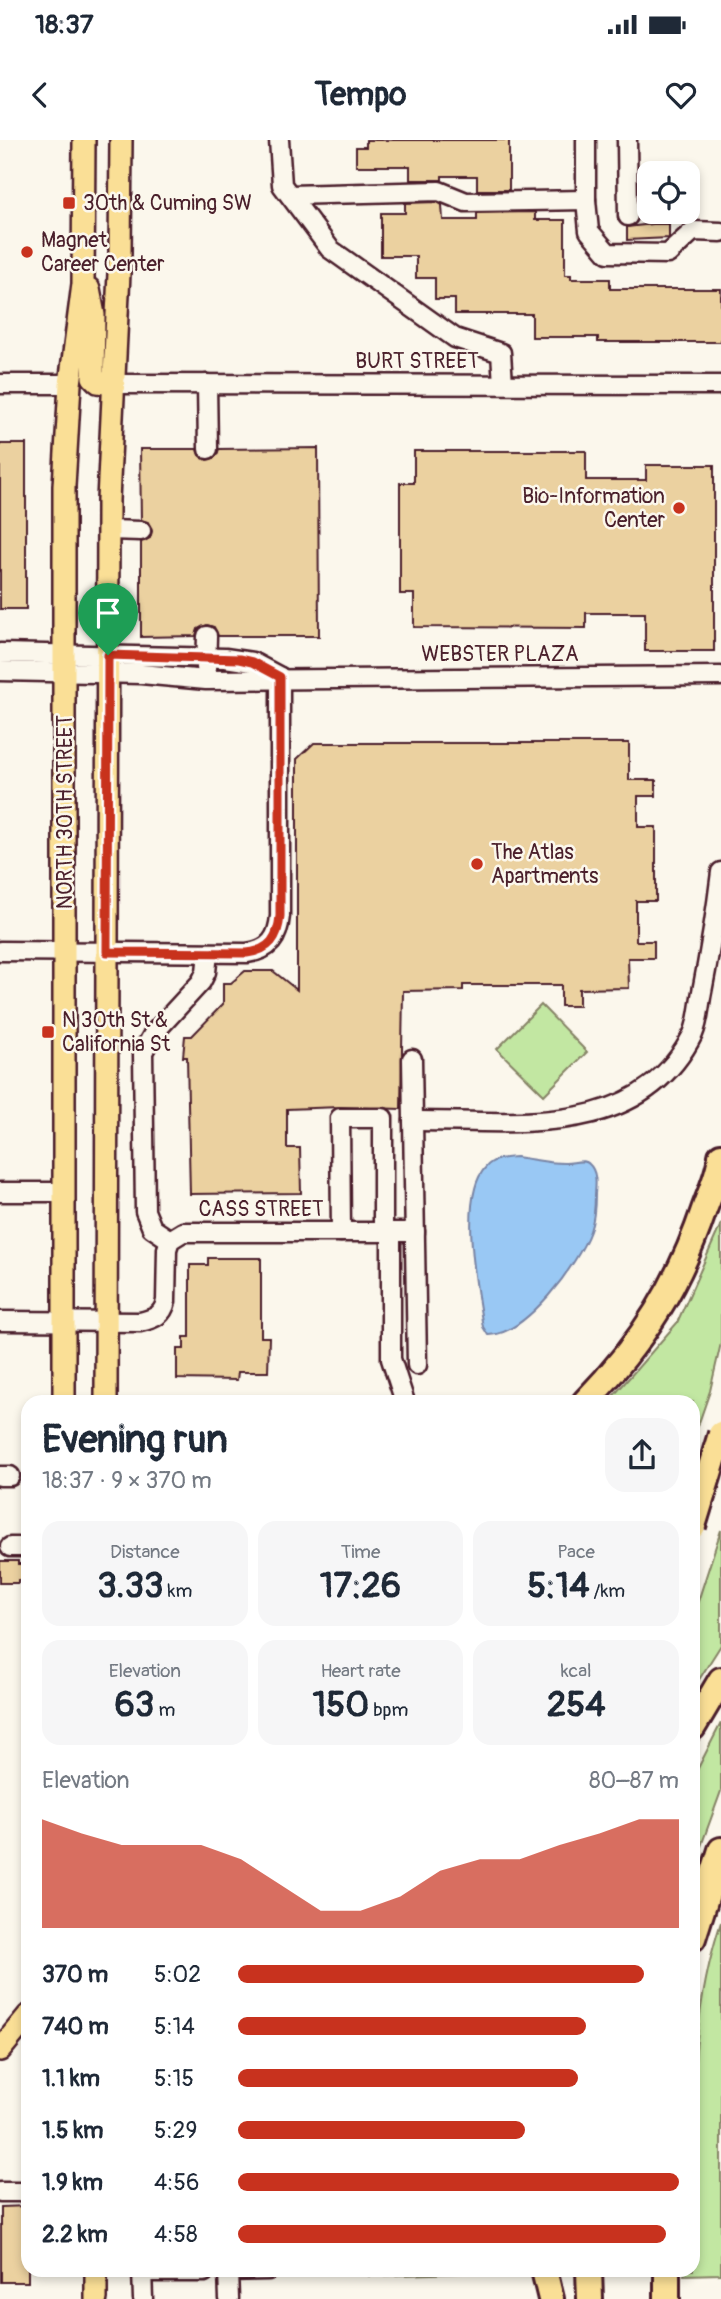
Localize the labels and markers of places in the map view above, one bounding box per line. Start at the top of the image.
place label: 30th & Cuming SW [83,190,252,217]
marker: 30th & Cuming SW [61,195,77,211]
place label: Magnet Career Center [41,227,165,278]
marker: Magnet Career Center [19,244,35,260]
place label: Bio-Information Center [522,483,665,534]
marker: Bio-Information Center [671,500,687,516]
pin [78,583,138,655]
place label: The Atlas Apartments [491,839,599,890]
marker: The Atlas Apartments [469,856,485,872]
place label: N 30th St & California St [62,1007,171,1058]
marker: N 30th St & California St [40,1024,56,1040]

